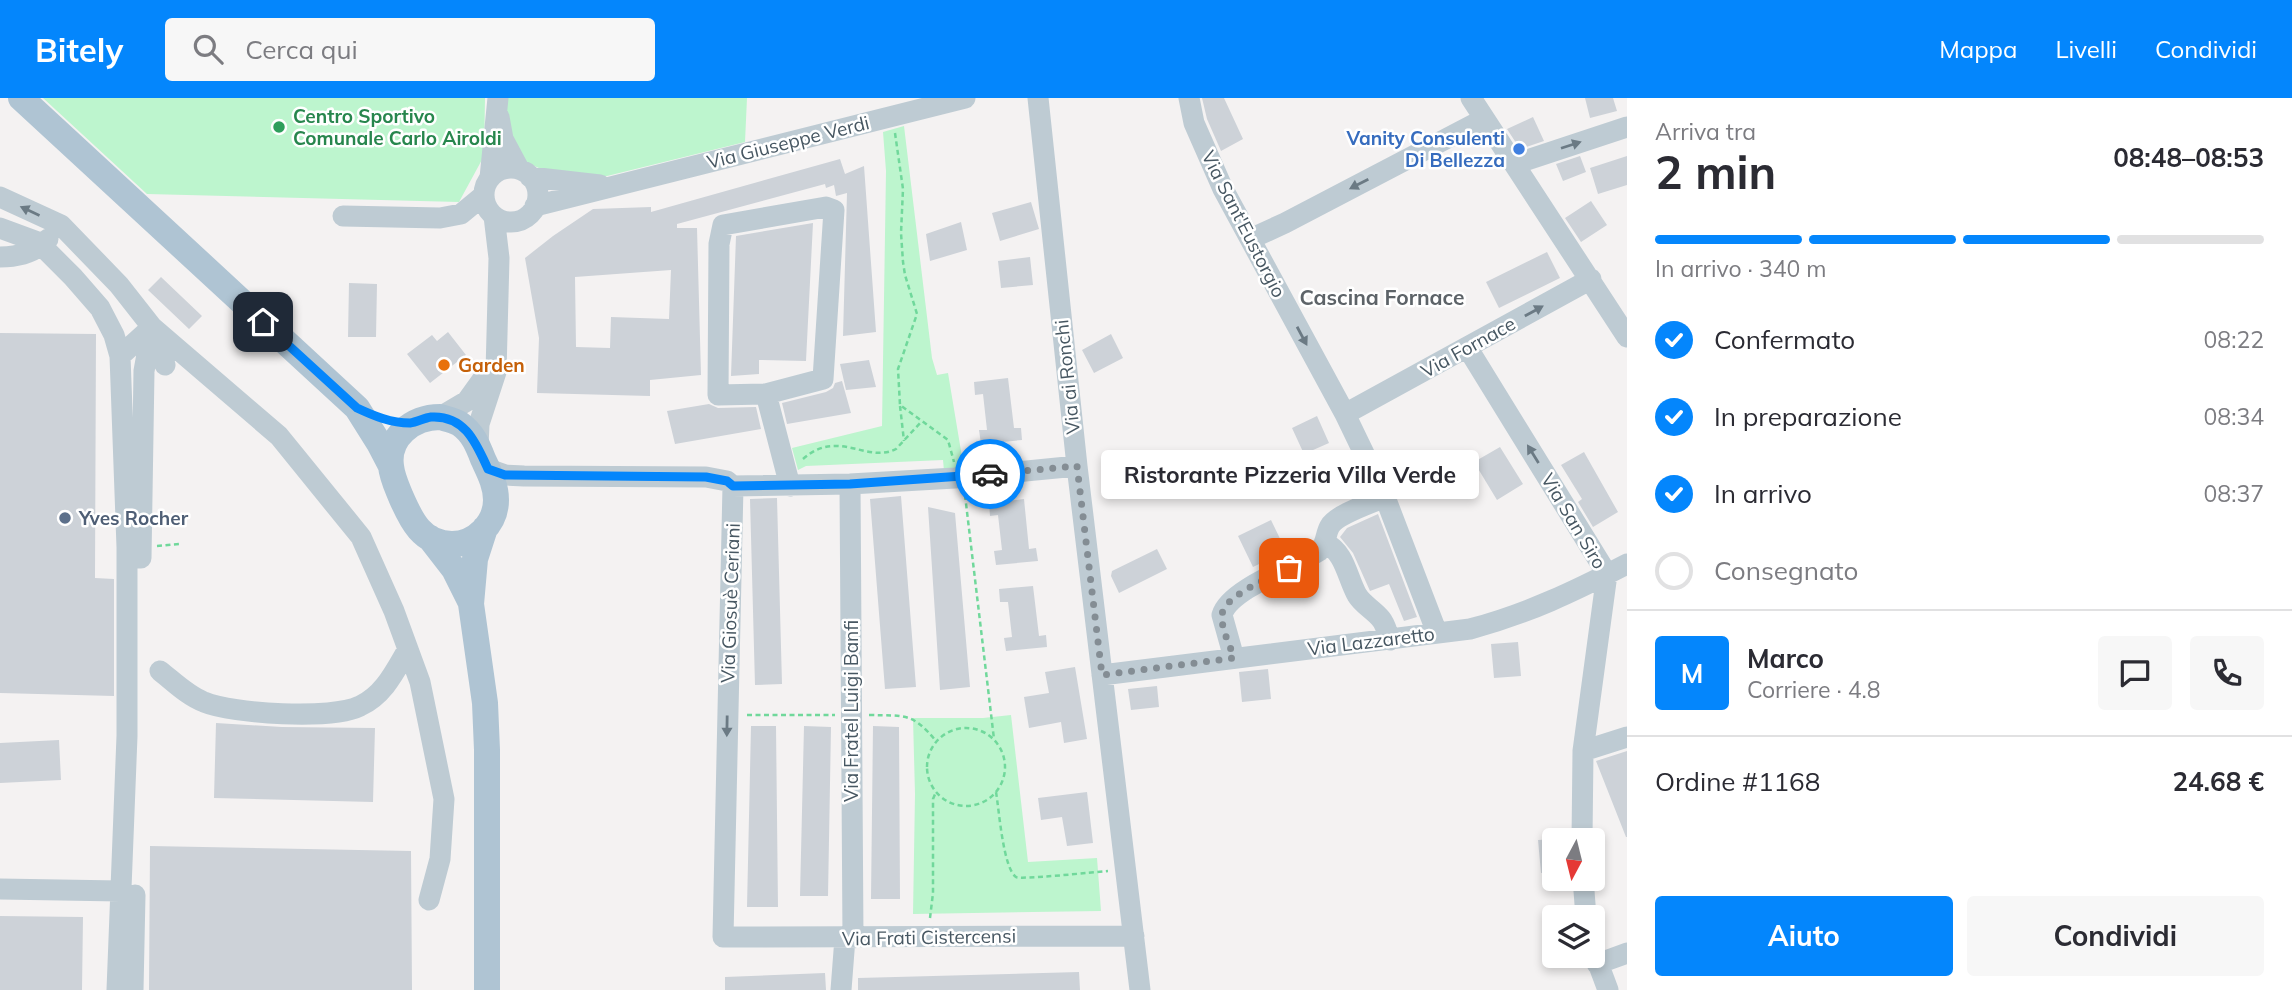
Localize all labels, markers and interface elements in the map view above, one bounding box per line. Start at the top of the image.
search box [165,18,655,81]
text: Bitely [35,29,123,70]
icon: search [189,30,227,68]
text: Cerca qui [245,33,358,66]
text: Mappa [1939,34,2017,64]
text: Livelli [2055,34,2117,64]
text: Condividi [2155,34,2257,64]
place label: Centro Sportivo Comunale Carlo Airoldi [293,104,502,150]
street label: Via Giuseppe Verdi [704,110,872,174]
text: Arriva tra [1655,117,1756,146]
marker: Centro Sportivo Comunale Carlo Airoldi [271,119,287,135]
place label: Vanity Consulenti Di Bellezza [1345,126,1505,172]
one-way arrow [1561,140,1582,150]
marker: Vanity Consulenti Di Bellezza [1511,141,1527,157]
text: 08:48–08:53 [2113,141,2264,174]
text: 2 min [1655,143,1776,201]
street label: Via Sant'Eustorgio [1197,146,1291,302]
one-way arrow [1348,178,1368,190]
one-way arrow [20,205,41,216]
text: In arrivo · 340 m [1655,254,1827,283]
district label: Cascina Fornace [1300,284,1464,310]
pin [233,292,293,352]
icon: home [244,303,282,341]
one-way arrow [1524,305,1543,317]
street label: Via Fornace [1417,311,1519,383]
street label: Via ai Ronchi [1049,319,1085,435]
icon: check [1655,321,1693,359]
text: Confermato [1714,323,1855,356]
text: 08:22 [2204,325,2264,354]
one-way arrow [1296,326,1308,345]
place label: Garden [458,353,525,377]
marker: Garden [436,357,452,373]
icon: check [1655,398,1693,436]
text: In preparazione [1714,400,1902,433]
text: 08:34 [2204,402,2264,431]
courier [955,439,1025,509]
one-way arrow [1526,444,1539,463]
callout: Ristorante Pizzeria Villa Verde [1100,449,1478,498]
icon: car [971,455,1009,493]
text: Ristorante Pizzeria Villa Verde [1124,460,1456,489]
street label: Via San Siro [1536,469,1612,573]
icon: check [1655,475,1693,513]
text: In arrivo [1714,477,1812,510]
text: 08:37 [2204,479,2264,508]
place label: Yves Rocher [78,506,189,530]
marker: Yves Rocher [57,510,73,526]
street label: Via Giosuè Ceriani [715,523,745,683]
pin [1259,538,1319,598]
icon: bag [1270,549,1308,587]
text: Consegnato [1714,554,1858,587]
street label: Via Fratel Luigi Banfi [839,620,863,802]
street label: Via Lazzaretto [1306,621,1436,661]
button: chat [2098,636,2172,710]
button: phone [2190,636,2264,710]
text: Marco [1747,642,1824,675]
text: M [1681,657,1703,690]
text: Corriere · 4.8 [1747,675,1881,704]
one-way arrow [721,715,733,737]
text: Ordine #1168 [1655,765,1820,798]
text: 24.68 € [2172,765,2264,798]
north arrow [1542,828,1605,891]
map controls [1542,828,1605,968]
button: Aiuto [1655,896,1953,976]
button: Condividi [1967,896,2264,976]
button: layers [1542,905,1605,968]
street label: Via Frati Cistercensi [842,923,1016,951]

